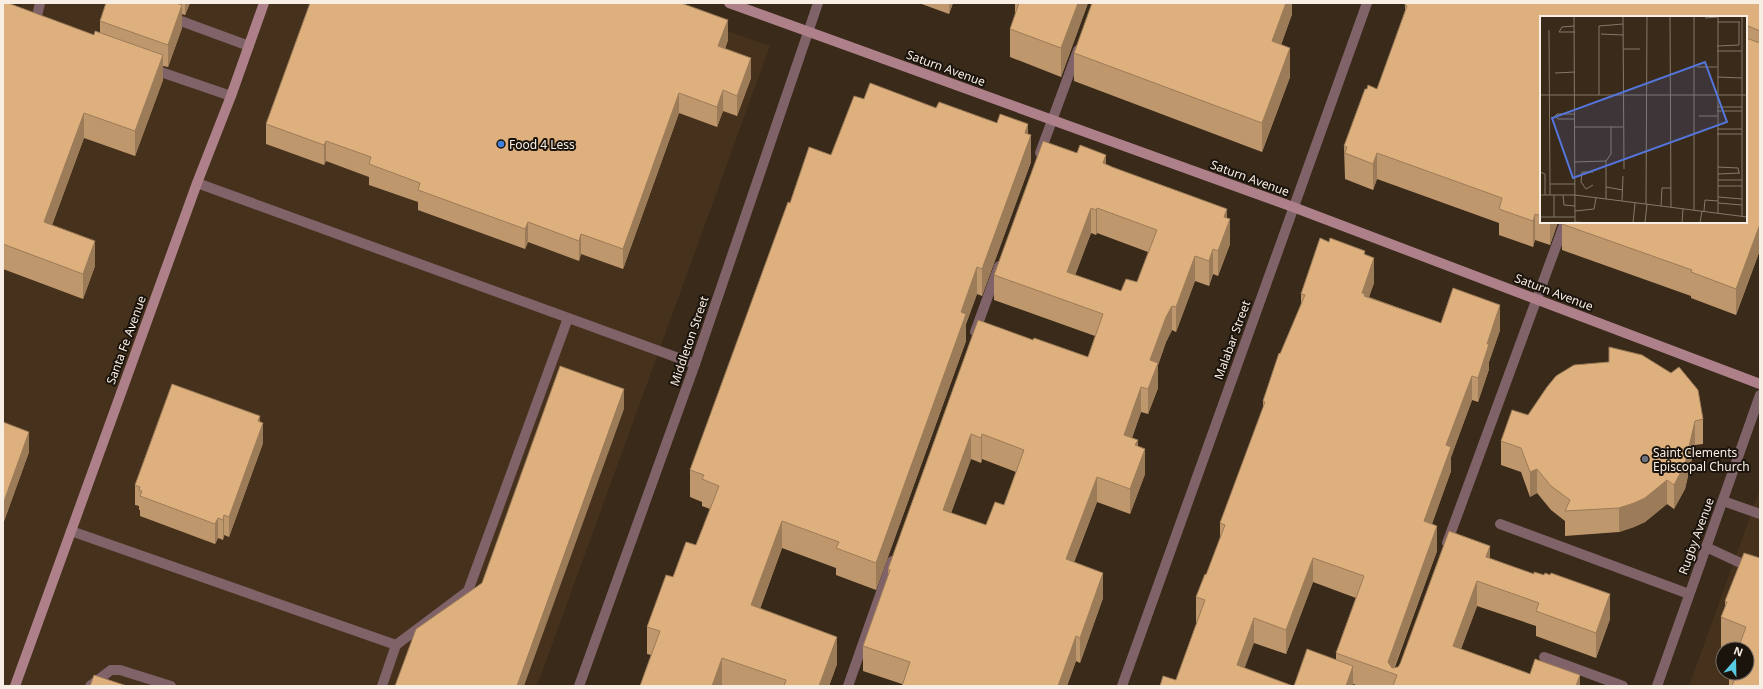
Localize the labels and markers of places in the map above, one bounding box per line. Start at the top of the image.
place label: Food 4 Less [509,136,575,153]
marker: Food 4 Less [496,139,506,149]
place label: Saint Clements Episcopal Church [1653,444,1750,475]
marker: Saint Clements Episcopal Church [1640,454,1650,464]

